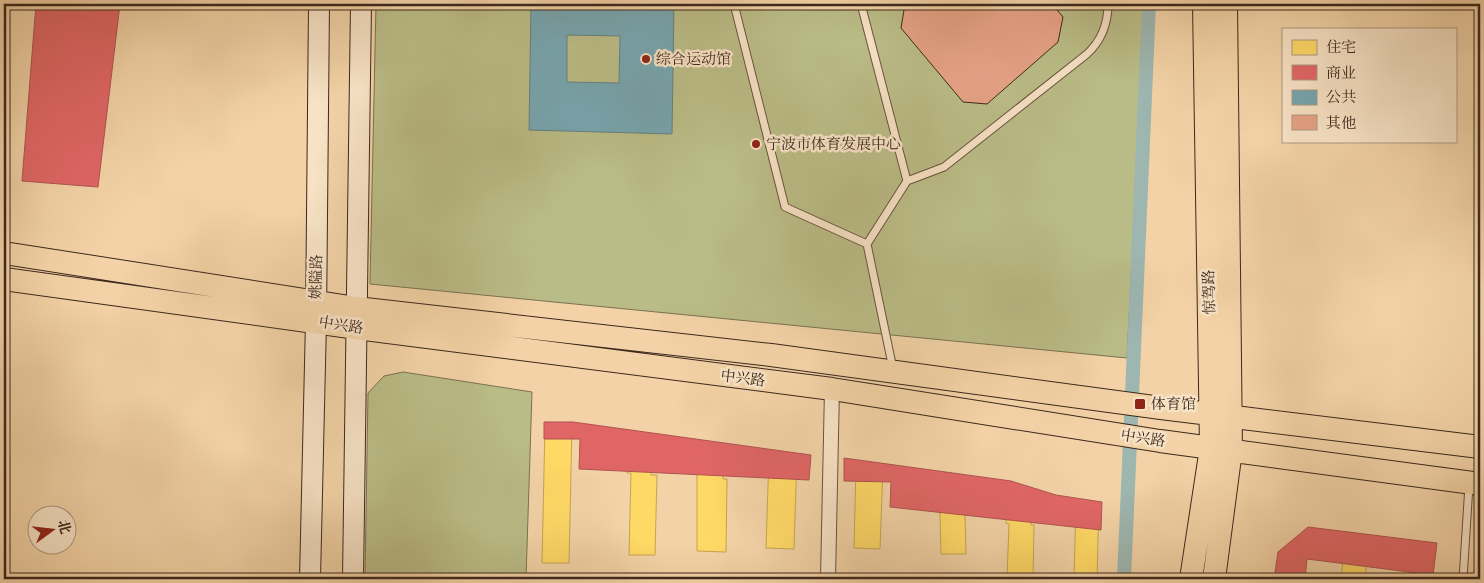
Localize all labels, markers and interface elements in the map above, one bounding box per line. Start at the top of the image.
legend [1282,28,1456,142]
text: 住宅 [1326,37,1356,57]
place label: 综合运动馆 [656,49,731,69]
marker: 综合运动馆 [640,53,652,65]
text: 商业 [1326,63,1356,83]
text: 公共 [1326,87,1356,107]
text: 其他 [1326,113,1356,133]
place label: 宁波市体育发展中心 [766,134,901,154]
marker: 宁波市体育发展中心 [750,138,762,150]
street label: 姚隘路 [306,254,326,300]
street label: 惊驾路 [1199,269,1219,315]
street label: 中兴路 [317,312,365,338]
street label: 中兴路 [719,365,767,391]
place label: 体育馆 [1151,394,1196,414]
marker: 体育馆 [1133,397,1147,411]
street label: 中兴路 [1119,425,1167,451]
north arrow [28,506,78,556]
text: 北 [53,518,75,536]

